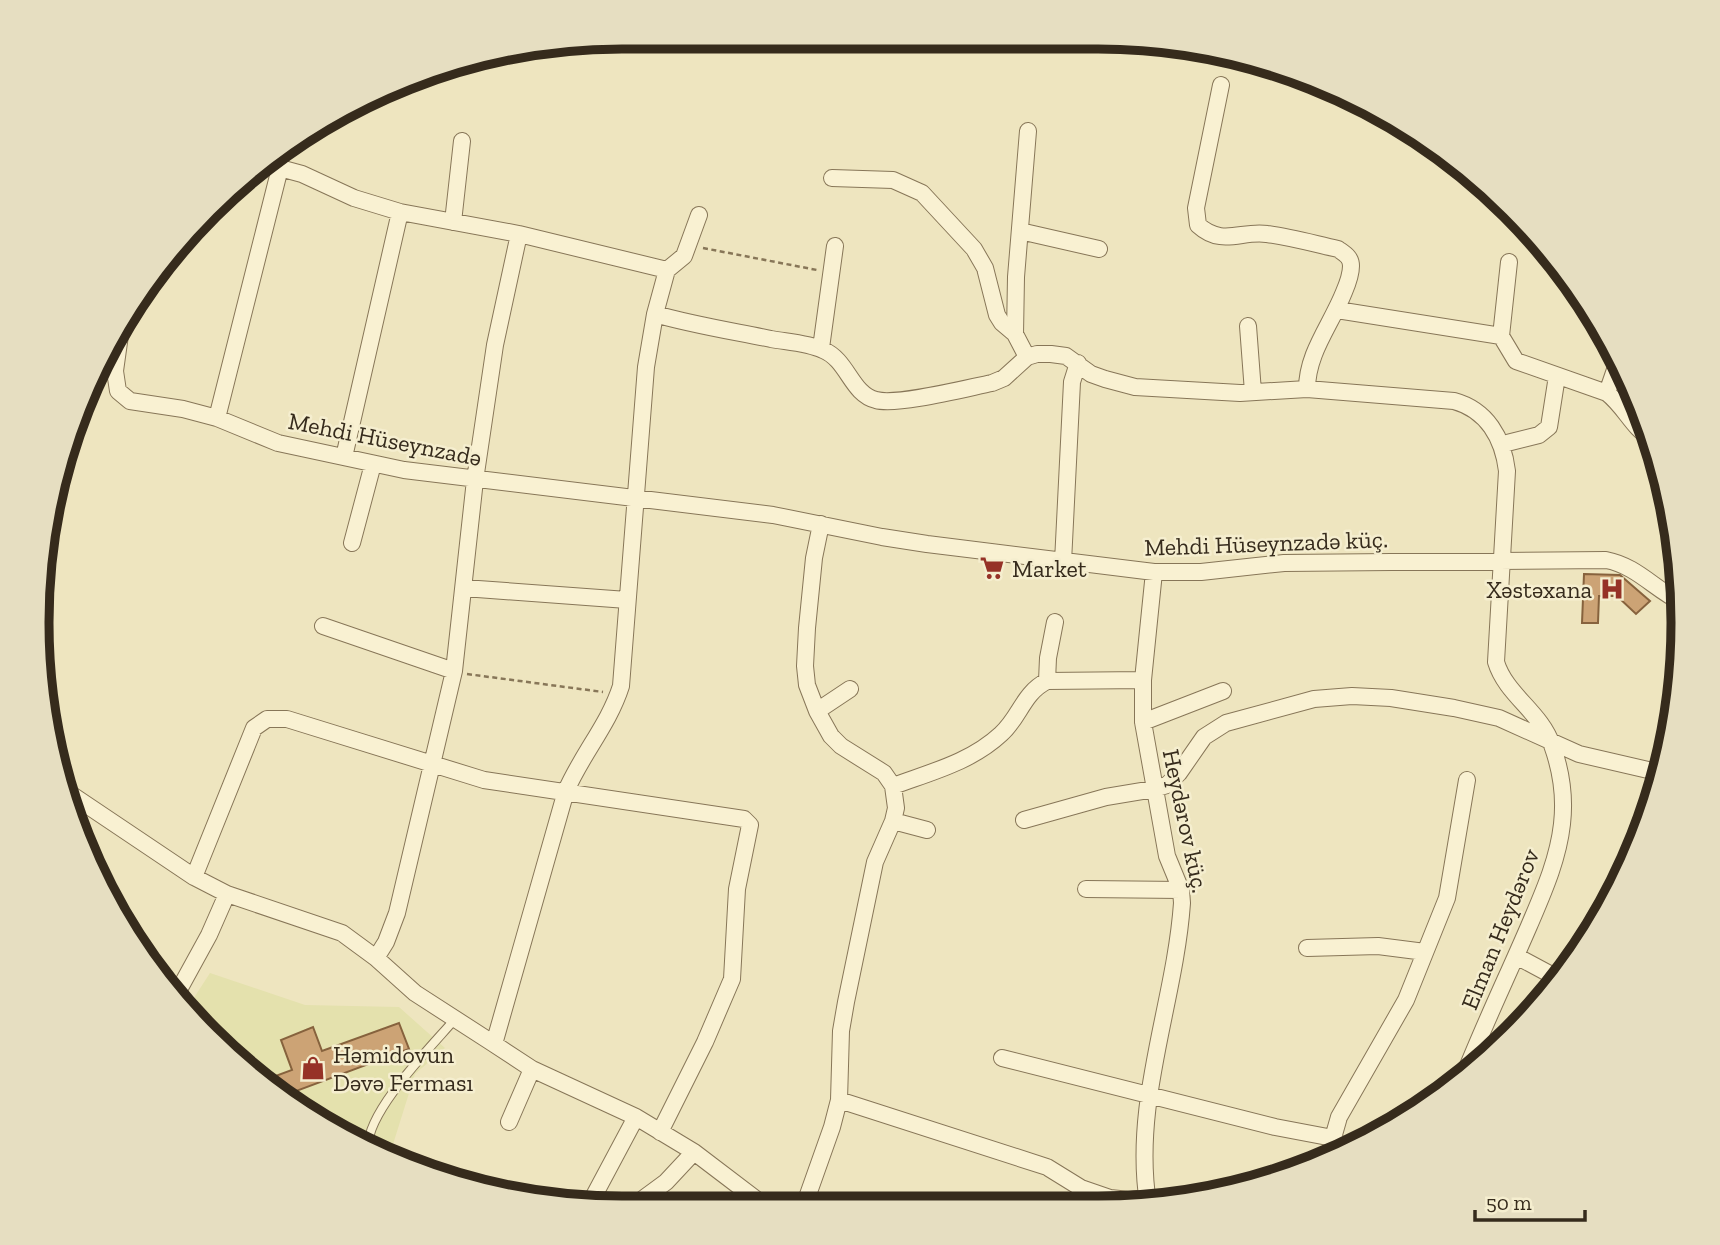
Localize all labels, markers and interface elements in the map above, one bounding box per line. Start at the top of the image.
street label: Mehdi Hüseynzadə [286,406,484,472]
street label: Mehdi Hüseynzadə küç. [1144,524,1388,562]
supermarket icon: Market [978,554,1006,582]
place label: Market [1012,554,1087,583]
place label: Xəstəxana [1486,575,1592,604]
hospital icon: Xəstəxana [1598,575,1626,603]
street label: Heydərov küç. [1157,747,1215,895]
street label: Elman Heydərov [1455,844,1545,1014]
place label: Həmidovun Dəvə Ferması [333,1040,474,1097]
shop icon: Həmidovun Dəvə Ferması [299,1054,327,1082]
scale bar [1475,1178,1585,1222]
text: 50 m [1486,1190,1532,1215]

